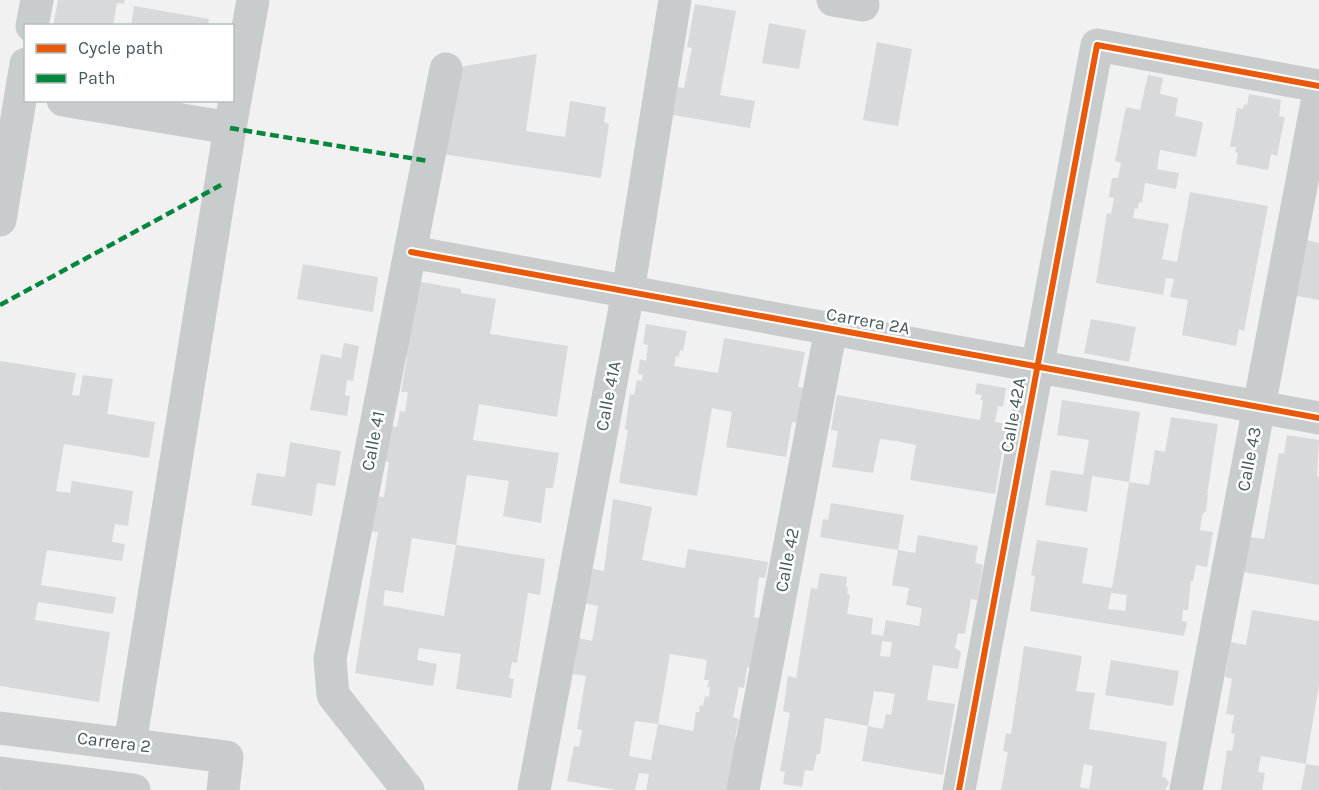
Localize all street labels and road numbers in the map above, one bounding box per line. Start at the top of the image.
street label: Carrera 2A [824,303,912,339]
street label: Calle 41A [590,359,626,433]
street label: Calle 42A [996,376,1030,454]
street label: Calle 41 [356,409,390,473]
street label: Calle 43 [1232,425,1266,493]
street label: Calle 42 [770,526,804,594]
street label: Carrera 2 [76,727,152,757]

